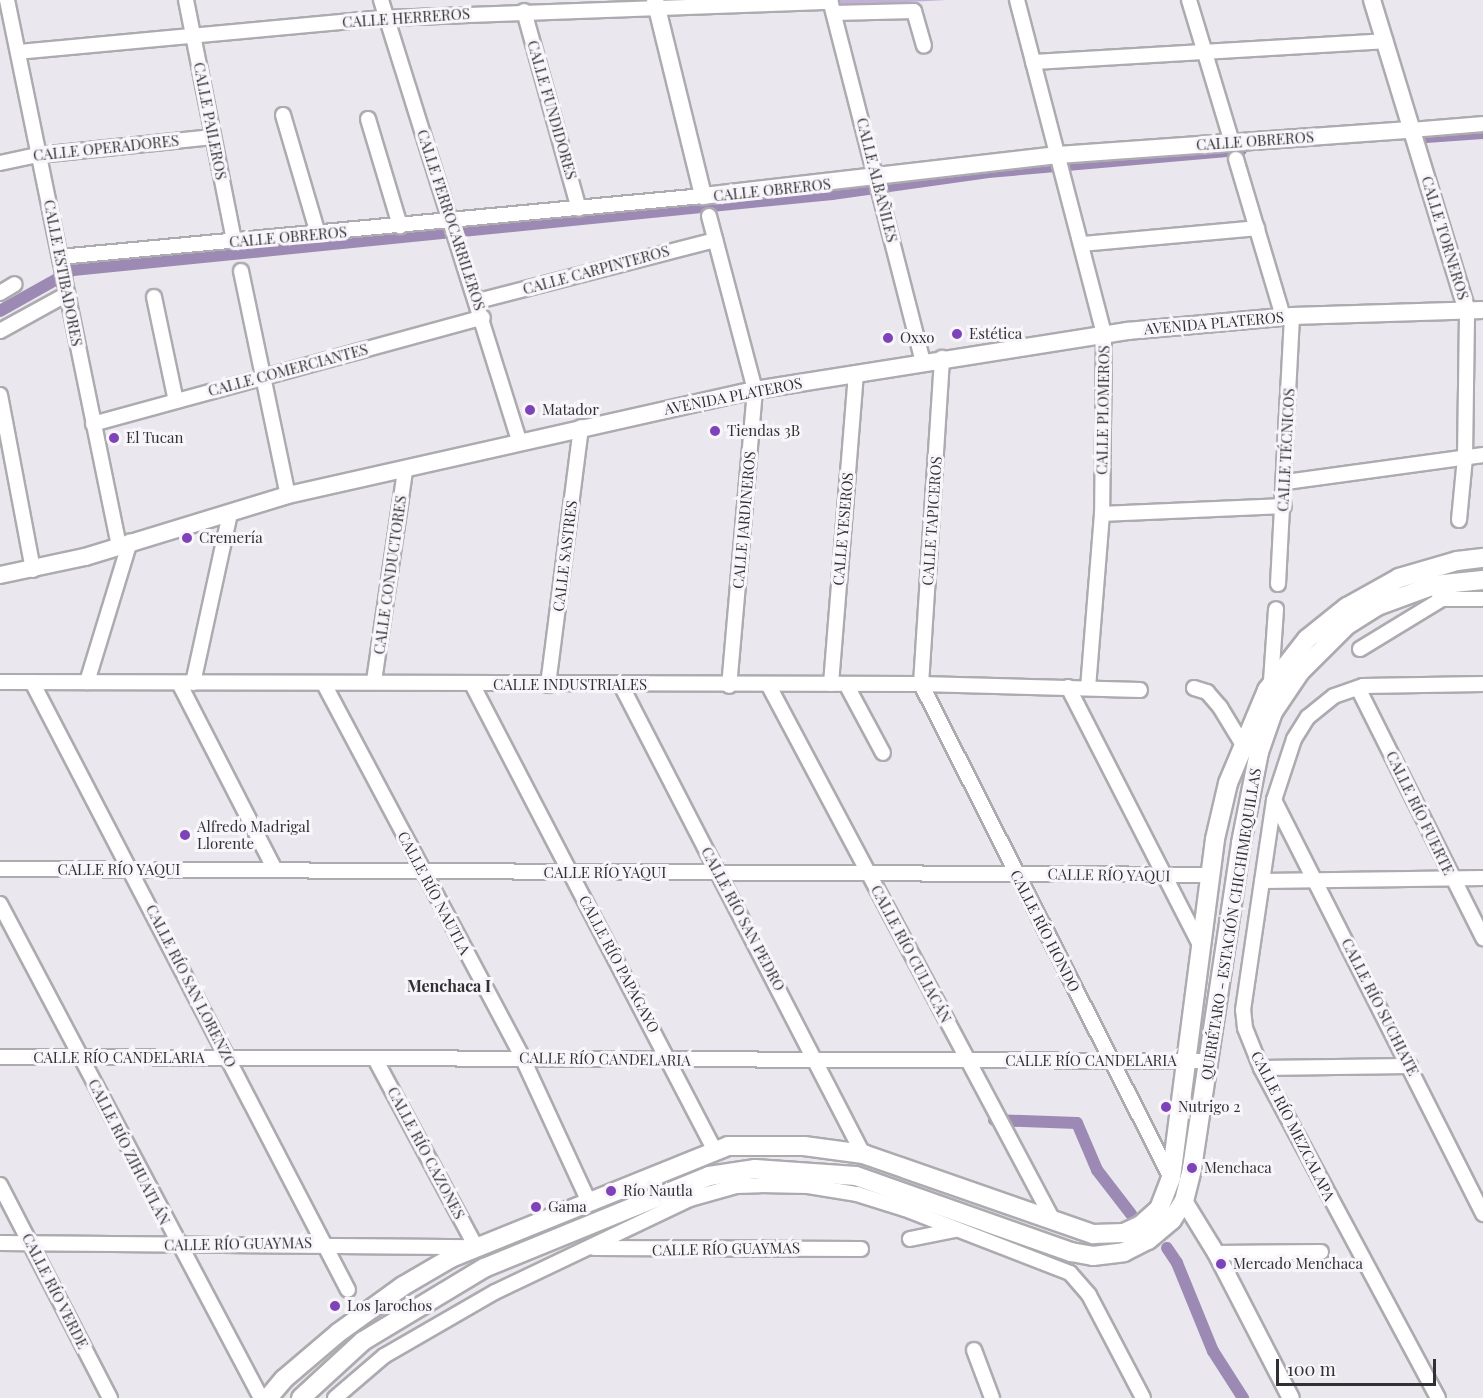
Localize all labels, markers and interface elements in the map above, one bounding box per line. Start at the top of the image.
street label: CALLE HERREROS [342,5,470,31]
street label: CALLE FUNDIDORES [524,38,580,182]
street label: CALLE PAILEROS [190,61,230,181]
street label: CALLE ALBAÑILES [853,116,901,244]
street label: CALLE FERROCARRILEROS [413,127,489,313]
street label: CALLE OBREROS [1196,128,1314,154]
street label: CALLE OPERADORES [32,131,180,165]
street label: CALLE TORNEROS [1418,174,1472,302]
street label: CALLE OBREROS [712,175,832,205]
street label: CALLE ESTIBADORES [40,198,86,348]
street label: CALLE OBREROS [228,223,348,251]
street label: CALLE CARPINTEROS [521,242,671,298]
street label: AVENIDA PLATEROS [1143,308,1285,338]
place label: Estética [969,325,1022,343]
marker: Estética [950,327,964,341]
place label: Oxxo [900,329,934,347]
marker: Oxxo [881,331,895,345]
street label: CALLE COMERCIANTES [206,340,370,400]
street label: CALLE PLOMEROS [1093,345,1113,475]
street label: AVENIDA PLATEROS [662,374,804,418]
street label: CALLE TÉCNICOS [1274,388,1298,512]
place label: Matador [542,401,599,419]
marker: Matador [523,403,537,417]
place label: Tiendas 3B [727,422,800,440]
marker: Tiendas 3B [708,424,722,438]
place label: El Tucan [126,429,184,447]
marker: El Tucan [107,431,121,445]
street label: CALLE JARDINEROS [729,450,759,590]
street label: CALLE TAPICEROS [918,456,946,586]
street label: CALLE YESEROS [829,471,857,587]
street label: CALLE CONDUCTORES [370,494,410,656]
street label: CALLE SASTRES [549,499,581,613]
place label: Cremería [199,529,263,547]
marker: Cremería [180,531,194,545]
street label: CALLE INDUSTRIALES [493,676,647,694]
street label: CALLE RÍO FUERTE [1382,748,1458,878]
street label: QUERÉTARO - ESTACIÓN CHICHIMEQUILLAS [1197,767,1265,1081]
place label: Alfredo Madrigal Llorente [197,817,310,852]
marker: Alfredo Madrigal Llorente [178,828,192,842]
street label: CALLE RÍO NAUTLA [394,828,474,958]
street label: CALLE RÍO SAN PEDRO [697,844,789,994]
street label: CALLE RÍO YAQUI [57,861,181,879]
street label: CALLE RÍO YAQUI [543,864,667,882]
street label: CALLE RÍO YAQUI [1047,865,1171,885]
street label: CALLE RÍO HONDO [1006,867,1084,995]
street label: CALLE RÍO CULIACÁN [867,882,955,1026]
street label: CALLE RÍO PAPAGAYO [575,892,663,1036]
street label: CALLE RÍO SAN LORENZO [142,902,240,1070]
street label: CALLE RÍO SUCHIATE [1338,935,1422,1079]
district label: Menchaca I [407,976,491,996]
street label: CALLE RÍO MEZCALAPA [1247,1048,1339,1204]
street label: CALLE RÍO CANDELARIA [33,1049,205,1067]
street label: CALLE RÍO CANDELARIA [519,1049,691,1069]
street label: CALLE RÍO CANDELARIA [1005,1052,1177,1070]
street label: CALLE RÍO ZIHUATLÁN [84,1076,174,1228]
street label: CALLE RÍO CAZONES [384,1084,468,1222]
place label: Nutrigo 2 [1178,1098,1240,1116]
marker: Nutrigo 2 [1159,1100,1173,1114]
place label: Menchaca [1204,1159,1272,1177]
marker: Menchaca [1185,1161,1199,1175]
place label: Río Nautla [623,1182,693,1200]
marker: Río Nautla [604,1184,618,1198]
place label: Gama [548,1198,587,1216]
marker: Gama [529,1200,543,1214]
street label: CALLE RÍO VERDE [18,1230,92,1352]
street label: CALLE RÍO GUAYMAS [164,1234,312,1254]
street label: CALLE RÍO GUAYMAS [652,1239,800,1259]
place label: Mercado Menchaca [1233,1255,1363,1273]
marker: Mercado Menchaca [1214,1257,1228,1271]
place label: Los Jarochos [347,1297,432,1315]
marker: Los Jarochos [328,1299,342,1313]
scale bar [1279,1347,1440,1385]
text: 100 m [1287,1357,1336,1381]

